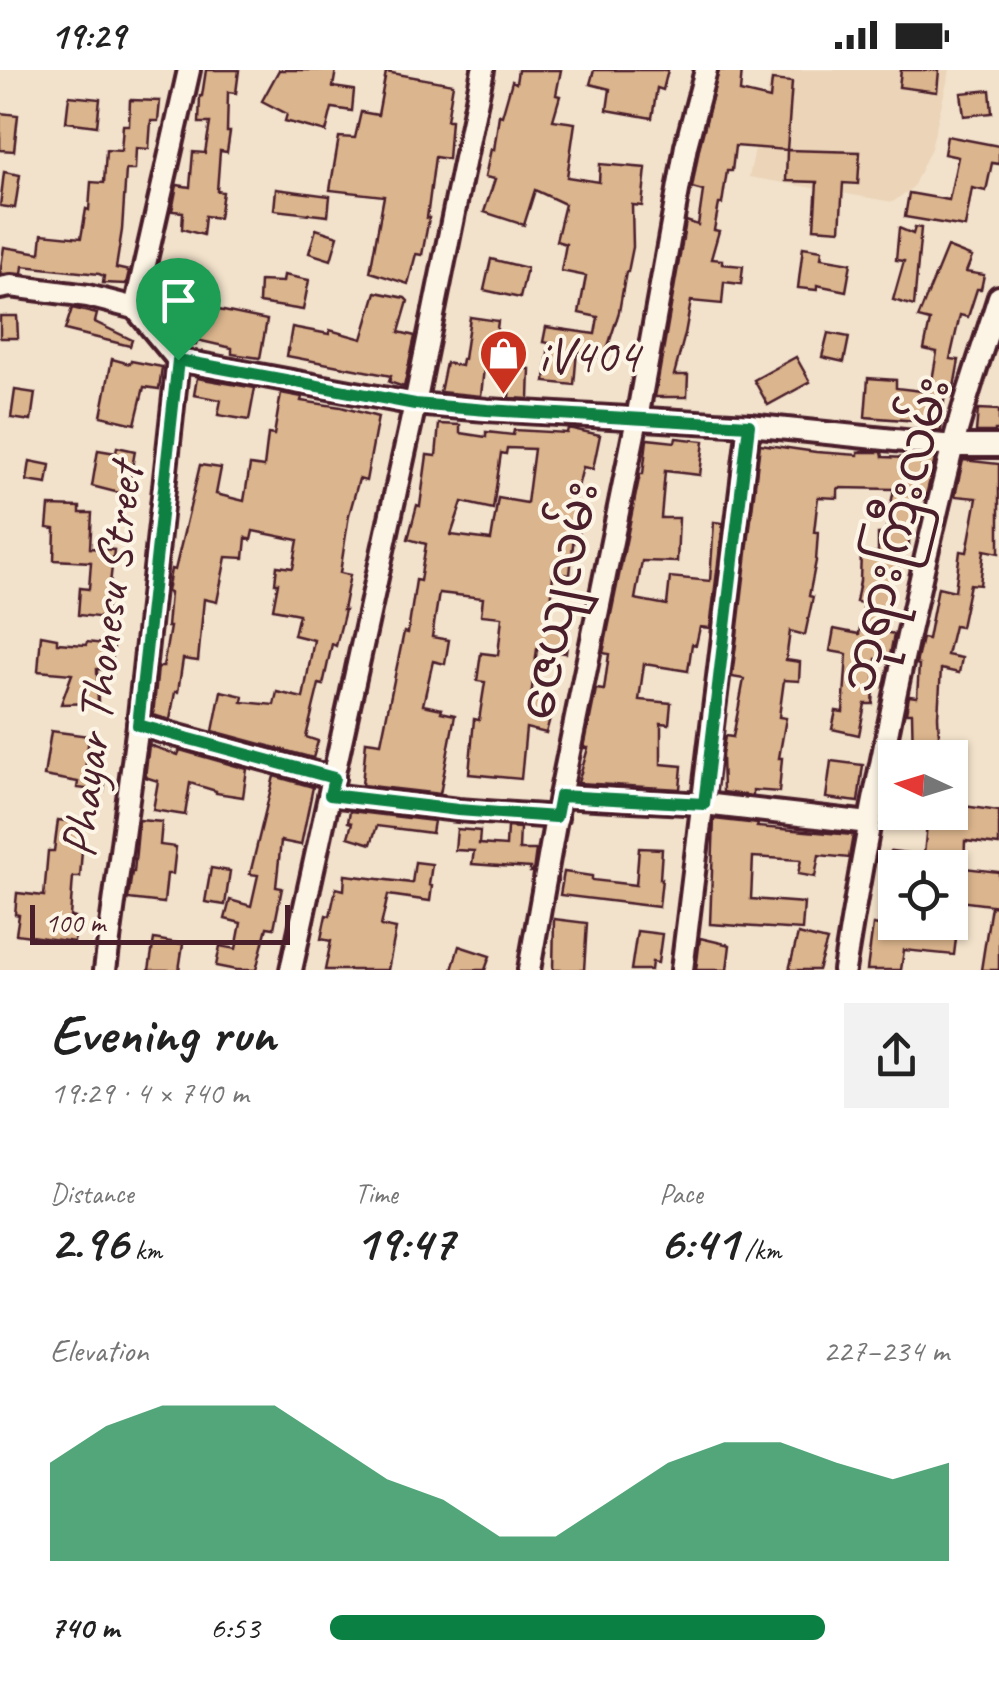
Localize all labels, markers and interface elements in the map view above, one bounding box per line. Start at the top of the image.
text: 19:29 [50,12,125,59]
pin [136,258,221,361]
icon: arrive [151,273,206,328]
place label: iV404 [538,324,644,387]
shop icon: iV404 [477,328,529,396]
street label: ဘုရားကြီးလမ်း [823,370,972,701]
street label: Phayar Thonesu Street [46,453,158,861]
street label: ဇေယျလမ်း [503,475,620,726]
north arrow [878,740,968,830]
map controls [878,740,968,940]
button: locate [878,850,968,940]
scale bar [30,900,290,944]
text: 100 m [45,905,105,940]
text: Evening run [50,999,275,1069]
button: share [844,1003,949,1108]
text: 19:29 · 4 × 740 m [50,1072,248,1113]
text: Distance [50,1176,134,1211]
text: Time [355,1176,398,1211]
text: Pace [659,1176,702,1211]
text: 2.96 [50,1211,128,1274]
text: 19:47 [355,1211,454,1274]
text: 6:41 [659,1211,738,1274]
text: km [128,1232,162,1267]
text: /km [738,1232,781,1267]
text: Elevation [50,1330,148,1371]
text: 227–234 m [823,1330,949,1371]
text: 740 m [50,1607,119,1648]
text: 6:53 [210,1607,260,1648]

